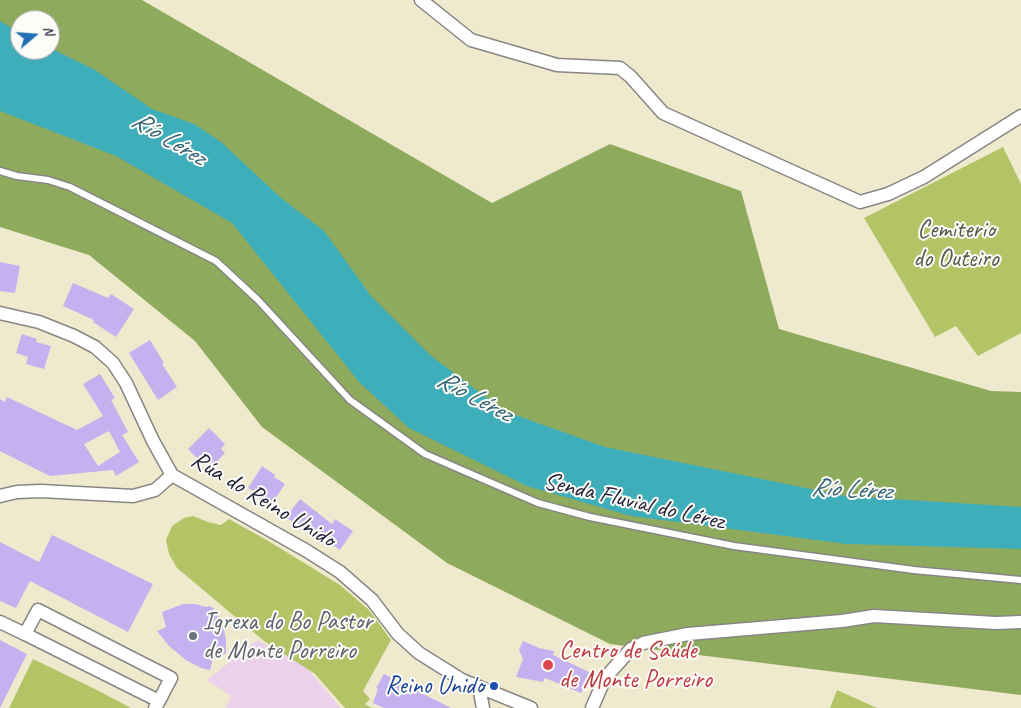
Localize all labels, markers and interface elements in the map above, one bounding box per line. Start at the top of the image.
north arrow [10,10,60,60]
text: N [39,24,58,37]
water label: Río Lérez [126,105,210,173]
park label: Cemiterio do Outeiro [913,215,999,274]
water label: Río Lérez [431,364,517,430]
street label: Rúa do Reino Unido [185,445,341,555]
street label: Senda Fluvial do Lérez [541,467,727,537]
water label: Río Lérez [810,472,892,508]
place label: Igrexa do Bo Pastor de Monte Porreiro [203,607,372,666]
marker: Igrexa do Bo Pastor de Monte Porreiro [187,630,199,642]
place label: Centro de Saúde de Monte Porreiro [559,636,712,695]
marker: Centro de Saúde de Monte Porreiro [541,658,555,672]
place label: Reino Unido [385,671,484,701]
marker: Reino Unido [488,680,500,692]

